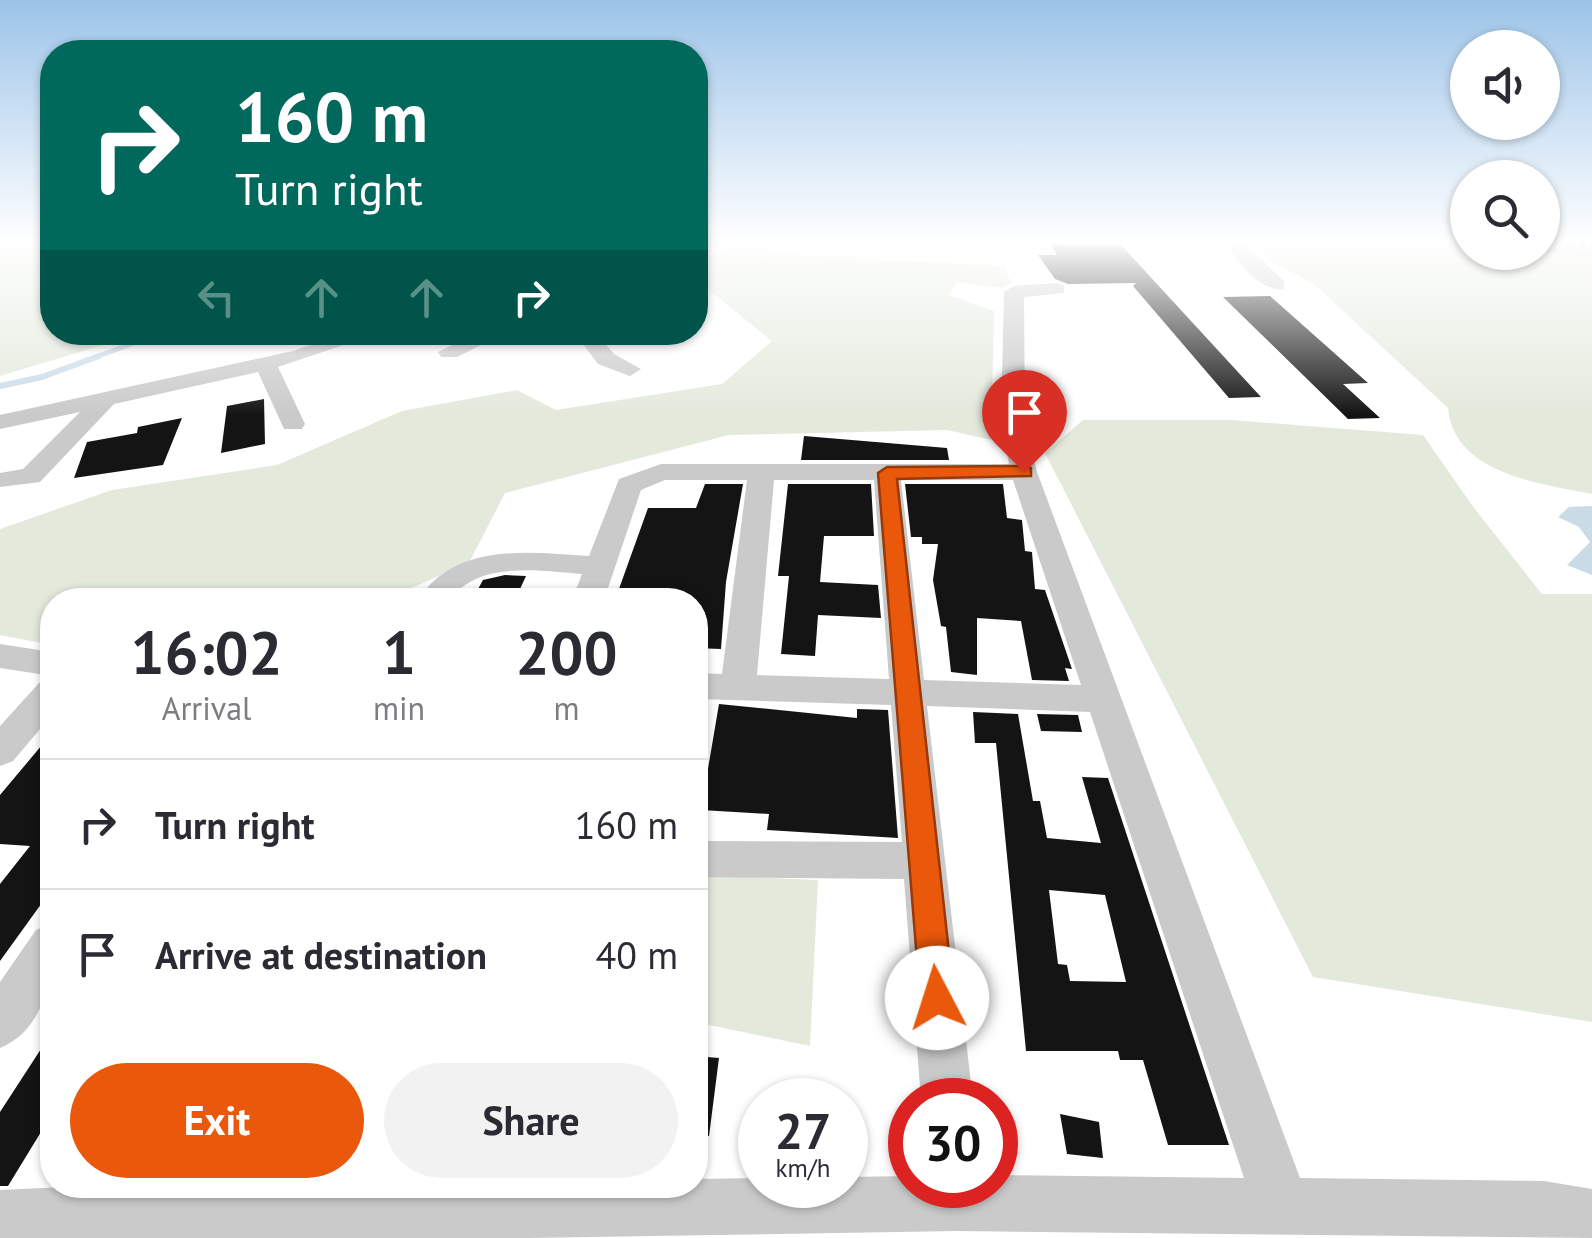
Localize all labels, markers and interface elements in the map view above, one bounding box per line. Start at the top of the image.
map controls [1450,30,1560,270]
button: sound [1450,30,1560,140]
text: 160 m [235,71,428,161]
icon: right [70,80,200,210]
text: Turn right [235,159,423,217]
button: search [1450,160,1560,270]
icon: left [189,270,244,325]
icon: ahead [294,270,349,325]
icon: ahead [399,270,454,325]
icon: right [504,270,559,325]
pin [982,370,1067,473]
icon: arrive [997,385,1052,440]
text: 16:02 [130,613,283,691]
text: 1 [382,613,416,691]
text: 200 [516,613,618,691]
text: Arrival [162,687,251,729]
text: min [373,687,425,729]
text: m [554,687,580,729]
icon: right [70,797,125,852]
text: Turn right [155,800,315,849]
text: 160 m [575,800,678,849]
icon: arrive [70,927,125,982]
text: Arrive at destination [155,930,487,979]
text: 40 m [596,930,678,979]
position arrow [885,946,989,1050]
button: Exit [70,1063,364,1178]
button: Share [384,1063,678,1178]
speed limit sign: 30 [888,1078,1018,1208]
text: 27 [775,1098,831,1163]
text: km/h [776,1152,830,1184]

